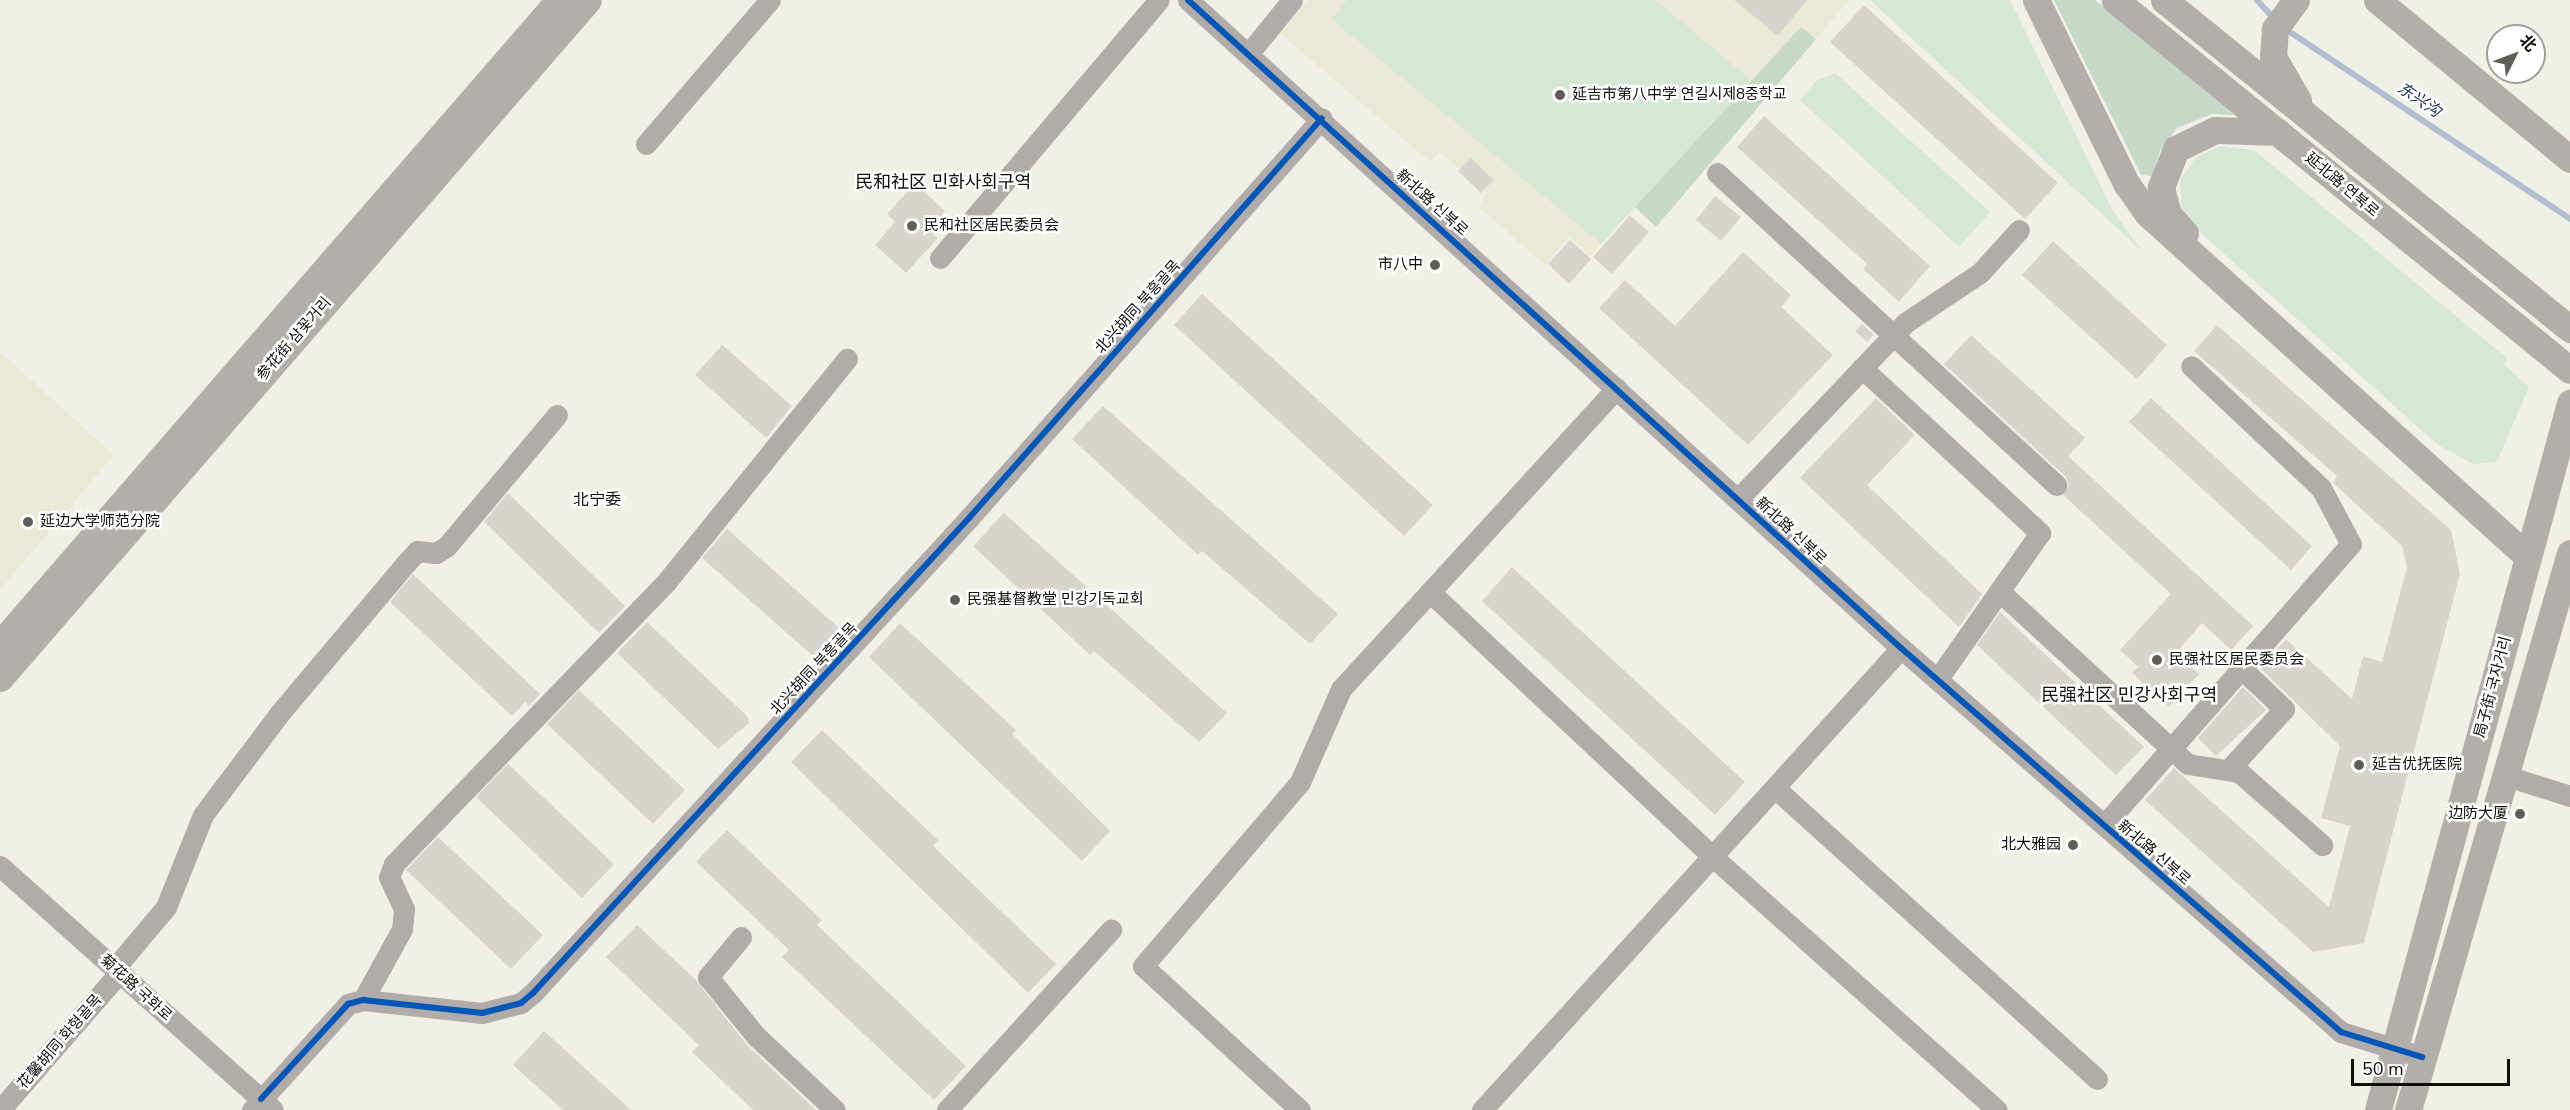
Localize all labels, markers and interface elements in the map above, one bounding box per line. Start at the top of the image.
north arrow [2486,24,2546,84]
text: 北 [2514,30,2541,57]
water label: 东兴沟 [2394,79,2444,121]
place label: 延吉市第八中学 연길시제8중학교 [1572,86,1786,104]
marker: 延吉市第八中学 연길시제8중학교 [1553,88,1567,102]
street label: 延北路 연북로 [2302,149,2382,221]
street label: 新北路 신북로 [1392,166,1472,240]
district label: 民和社区 민화사회구역 [855,171,1031,193]
place label: 民和社区居民委员会 [924,217,1059,235]
marker: 民和社区居民委员会 [905,219,919,233]
place label: 市八中 [1378,256,1423,274]
street label: 北兴胡同 북흥골목 [1091,257,1185,357]
marker: 市八中 [1428,258,1442,272]
street label: 参花街 삼꽃거리 [253,294,335,384]
district label: 北宁委 [573,490,621,510]
street label: 新北路 신북로 [1752,494,1830,568]
place label: 延边大学师范分院 [40,513,160,531]
marker: 延边大学师范分院 [21,515,35,529]
place label: 民强基督教堂 민강기독교회 [967,591,1144,609]
marker: 民强基督教堂 민강기독교회 [948,593,962,607]
street label: 北兴胡同 북흥골목 [767,619,861,719]
street label: 局子街 국자거리 [2471,634,2515,740]
place label: 民强社区居民委员会 [2169,651,2304,669]
marker: 民强社区居民委员会 [2150,653,2164,667]
district label: 民强社区 민강사회구역 [2041,684,2217,706]
marker: 延吉优抚医院 [2350,756,2368,774]
place label: 延吉优抚医院 [2372,756,2462,774]
place label: 边防大厦 [2448,805,2508,823]
marker: 边防大厦 [2513,807,2527,821]
street label: 新北路 신북로 [2114,817,2194,889]
place label: 北大雅园 [2001,836,2061,854]
marker: 北大雅园 [2066,838,2080,852]
street label: 菊花路 국화로 [96,951,176,1025]
street label: 花馨胡同 화형골목 [14,991,106,1093]
scale bar [2354,1047,2513,1085]
text: 50 m [2362,1057,2404,1081]

